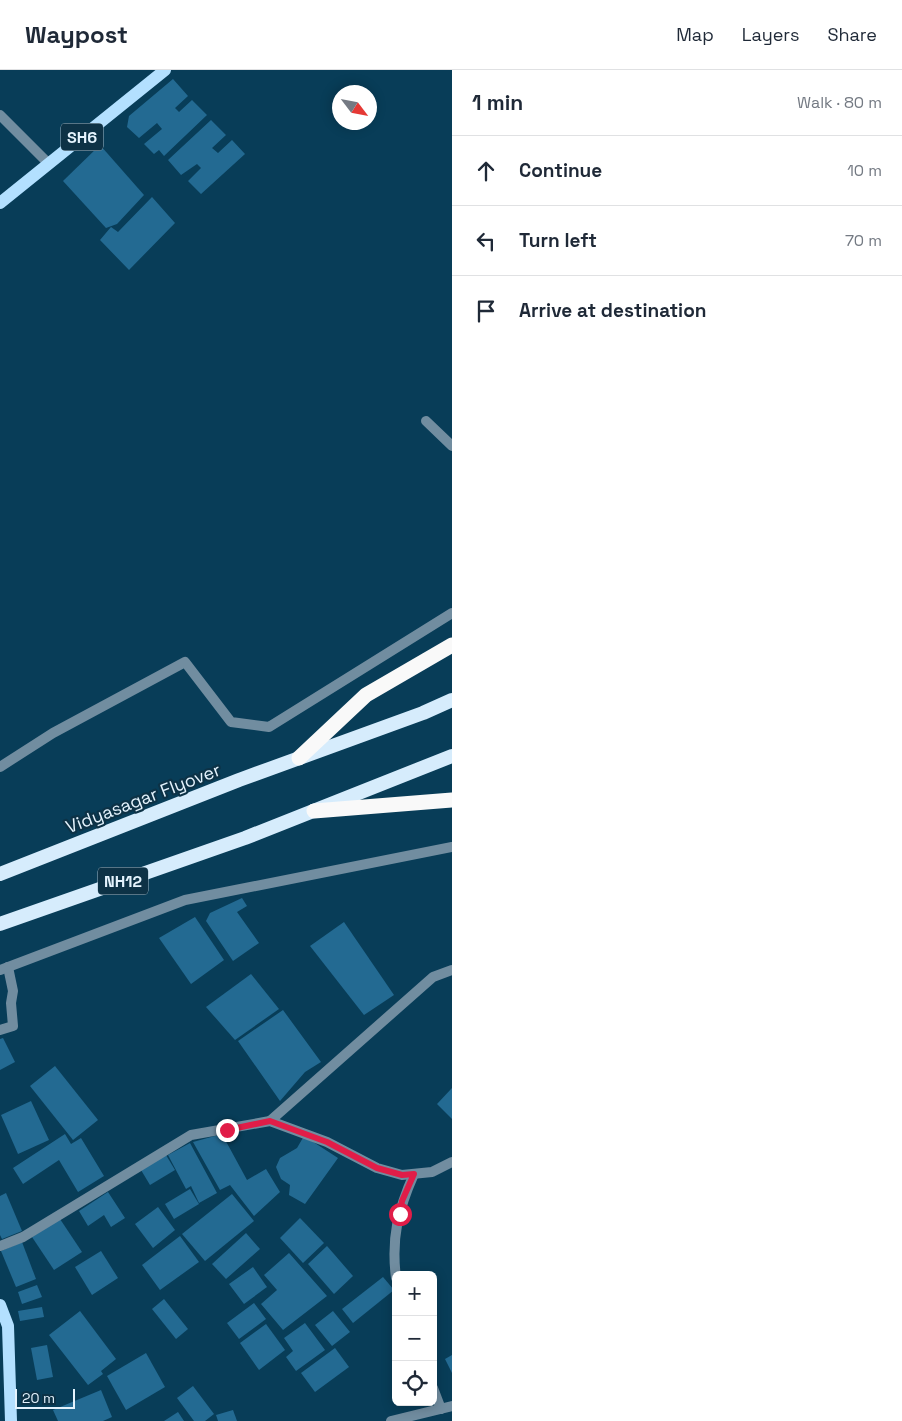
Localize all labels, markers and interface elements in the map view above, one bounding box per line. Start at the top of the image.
text: Waypost [25,19,128,50]
text: Map [676,23,714,46]
text: Layers [742,23,799,46]
text: Share [827,23,877,46]
north arrow [332,85,377,130]
text: 1 min [472,89,523,116]
text: Walk · 80 m [797,92,882,113]
road number: SH6 [61,124,103,150]
icon: ahead [472,157,500,185]
text: Continue [519,158,602,183]
text: 10 m [847,160,882,181]
icon: left [472,227,500,255]
text: Turn left [519,228,597,253]
text: 70 m [845,230,882,251]
icon: arrive [472,297,500,325]
text: Arrive at destination [519,298,707,323]
street label: Vidyasagar Flyover [62,758,224,838]
road number: NH12 [98,868,148,894]
route end [216,1119,239,1142]
route start [389,1203,412,1226]
map controls [392,1271,437,1406]
button: + [392,1271,437,1316]
button: − [392,1316,437,1361]
button: locate [392,1361,437,1406]
scale bar [15,1386,75,1409]
text: 20 m [22,1389,55,1407]

